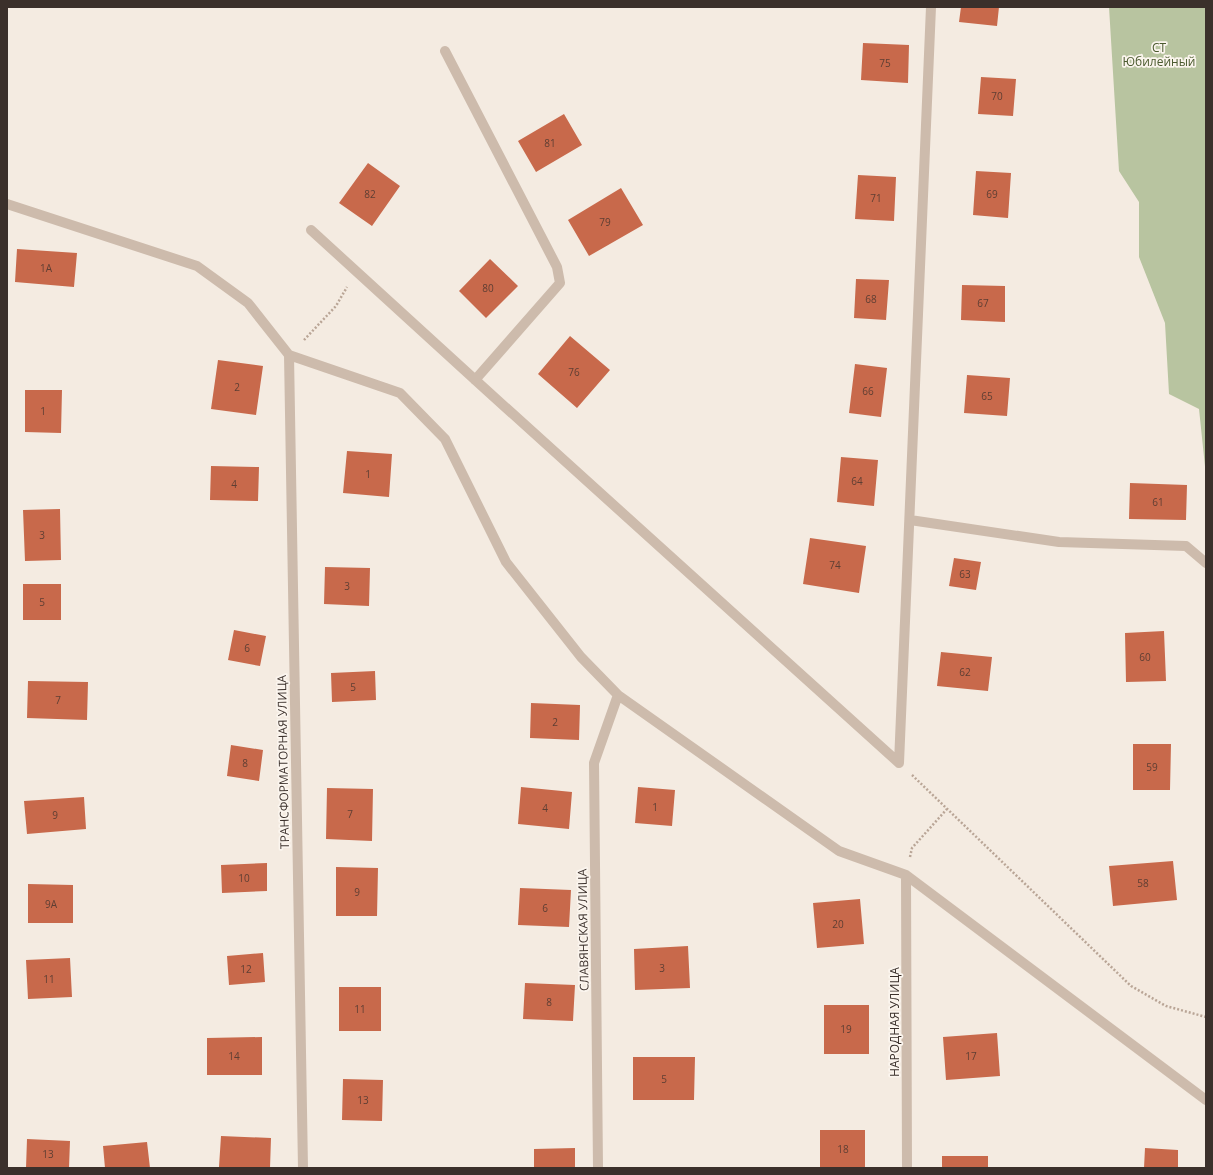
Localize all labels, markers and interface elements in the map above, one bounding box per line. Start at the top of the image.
park label: СТ Юбилейный [1122,39,1196,70]
house number: 75 [879,56,891,70]
house number: 70 [991,89,1003,103]
house number: 81 [544,136,556,150]
house number: 82 [364,187,376,201]
house number: 69 [986,187,998,201]
house number: 71 [870,191,882,205]
house number: 79 [599,215,611,229]
house number: 1А [40,261,53,275]
house number: 80 [482,281,494,295]
house number: 68 [865,292,877,306]
house number: 67 [977,296,989,310]
house number: 76 [568,365,580,379]
house number: 2 [234,380,240,394]
house number: 66 [862,384,874,398]
house number: 65 [981,389,993,403]
house number: 1 [40,404,46,418]
house number: 1 [365,467,371,481]
house number: 64 [851,474,863,488]
house number: 4 [231,477,237,491]
house number: 61 [1152,495,1164,509]
house number: 3 [39,528,45,542]
house number: 74 [829,558,841,572]
house number: 63 [959,567,971,581]
house number: 3 [344,579,350,593]
house number: 5 [39,595,45,609]
house number: 6 [244,641,250,655]
house number: 60 [1139,650,1151,664]
house number: 62 [959,665,971,679]
street label: ТРАНСФОРМАТОРНАЯ УЛИЦА [273,674,293,849]
house number: 5 [350,680,356,694]
house number: 7 [55,693,61,707]
house number: 2 [552,715,558,729]
house number: 8 [242,756,248,770]
house number: 59 [1146,760,1158,774]
house number: 1 [652,800,658,814]
house number: 4 [542,801,548,815]
house number: 7 [347,807,353,821]
house number: 9 [52,808,58,822]
street label: СЛАВЯНСКАЯ УЛИЦА [573,868,593,991]
house number: 10 [238,871,250,885]
house number: 58 [1137,876,1149,890]
house number: 9 [354,885,360,899]
house number: 9А [45,897,58,911]
house number: 6 [542,901,548,915]
house number: 20 [832,917,844,931]
house number: 3 [659,961,665,975]
house number: 12 [240,962,252,976]
street label: НАРОДНАЯ УЛИЦА [886,967,903,1077]
house number: 11 [43,972,55,986]
house number: 8 [546,995,552,1009]
house number: 11 [354,1002,366,1016]
house number: 19 [840,1022,852,1036]
house number: 14 [228,1049,240,1063]
house number: 17 [965,1049,977,1063]
house number: 5 [661,1072,667,1086]
house number: 13 [357,1093,369,1107]
house number: 18 [837,1142,849,1156]
house number: 13 [42,1147,54,1161]

